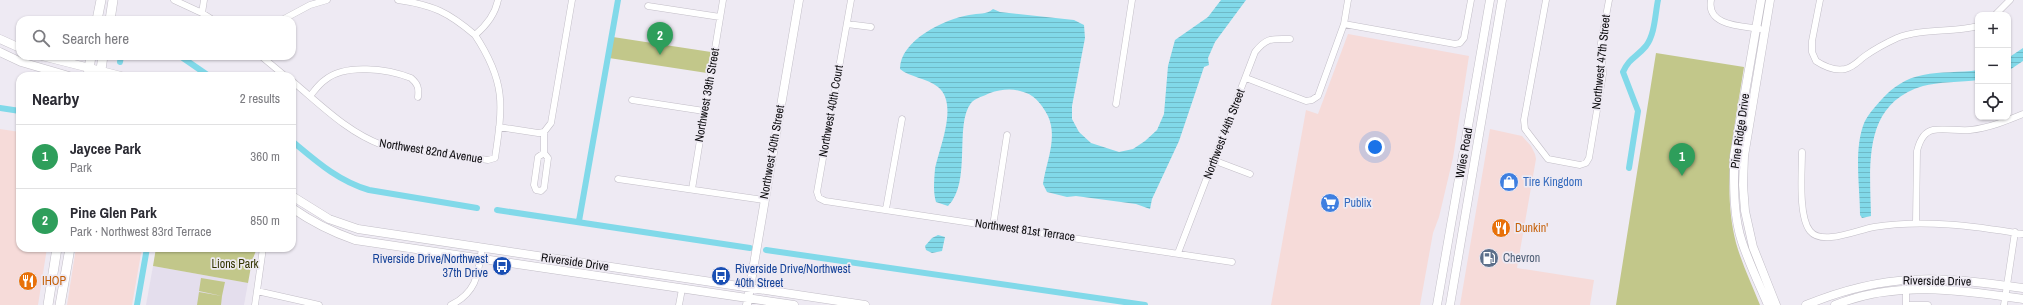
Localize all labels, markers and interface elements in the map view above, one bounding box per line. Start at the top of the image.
map controls [1975,12,2011,120]
button: + [1975,12,2011,48]
street label: Northwest 47th Street [1588,14,1614,110]
search box [16,16,296,60]
pin: 2 [647,22,673,55]
icon: search [30,27,52,49]
text: Search here [62,28,129,49]
street label: Northwest 39th Street [691,46,723,143]
button: − [1975,48,2011,84]
street label: Northwest 40th Court [815,64,847,158]
button: locate [1975,84,2011,120]
street label: Northwest 44th Street [1199,86,1249,181]
text: Nearby [32,87,79,110]
text: 2 results [240,90,280,107]
street label: Pine Ridge Drive [1727,93,1753,169]
street label: Northwest 40th Street [756,103,788,200]
street label: Wiles Road [1452,127,1476,179]
street label: Northwest 82nd Avenue [378,135,484,167]
your location [1365,137,1385,157]
text: Jaycee Park [70,138,141,159]
pin: 1 [1669,143,1695,176]
text: 1 [42,148,48,165]
text: 360 m [250,148,280,165]
text: Park [70,159,92,176]
shop icon: Tire Kingdom [1498,171,1520,193]
place label: Tire Kingdom [1523,174,1582,190]
supermarket icon: Publix [1319,192,1341,214]
place label: Publix [1344,195,1371,211]
text: Pine Glen Park [70,202,157,223]
text: 2 [42,212,48,229]
text: 850 m [250,212,280,229]
street label: Northwest 81st Terrace [974,215,1076,245]
restaurant icon: Dunkin' [1490,217,1512,239]
place label: Dunkin' [1515,220,1548,236]
text: Park · Northwest 83rd Terrace [70,223,211,240]
fuel station icon: Chevron [1478,247,1500,269]
street label: Riverside Drive [540,249,610,275]
place label: Chevron [1503,250,1540,266]
place label: Riverside Drive/Northwest 37th Drive [373,251,488,281]
bus stop icon: Riverside Drive/Northwest 37th Drive [491,255,513,277]
park label: Lions Park [211,256,259,272]
place label: Riverside Drive/Northwest 40th Street [735,261,851,291]
bus stop icon: Riverside Drive/Northwest 40th Street [710,265,732,287]
restaurant icon: IHOP [17,270,39,292]
street label: Riverside Drive [1903,272,1971,290]
place label: IHOP [42,273,66,289]

